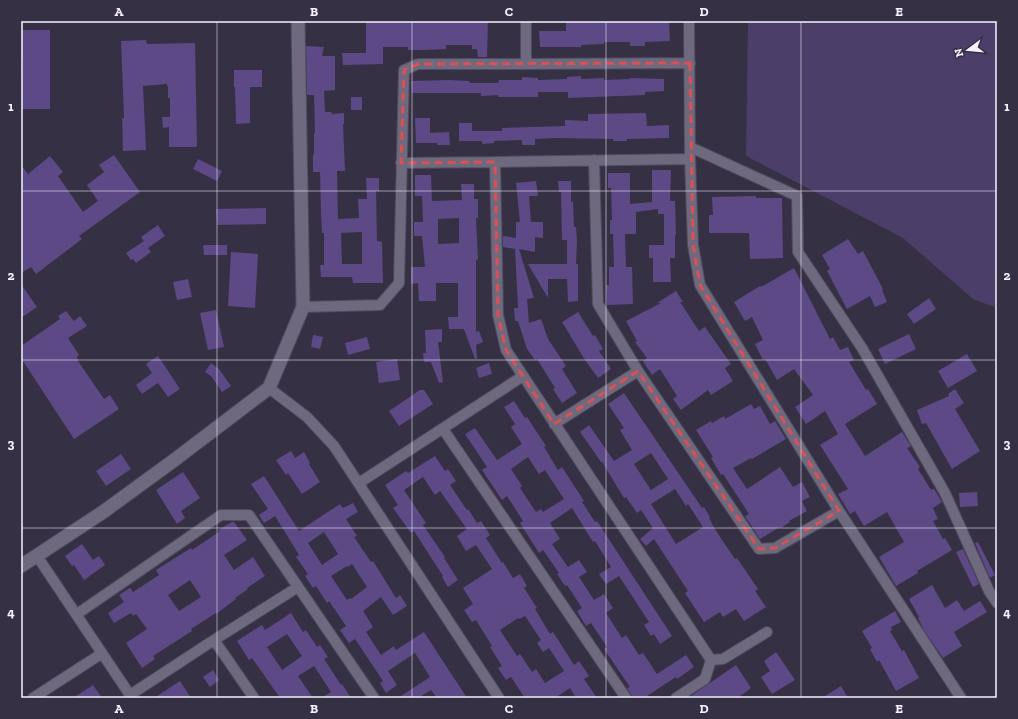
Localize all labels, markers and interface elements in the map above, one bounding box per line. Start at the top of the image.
text: A [115,4,124,19]
text: B [310,4,318,19]
text: C [505,4,513,19]
text: D [699,4,709,19]
text: E [895,4,903,19]
north arrow [948,30,988,70]
text: N [951,46,966,58]
text: 1 [8,99,14,114]
text: 1 [1004,99,1010,114]
text: 2 [8,268,15,283]
text: 2 [1004,268,1011,283]
text: 3 [8,436,15,451]
text: 3 [1004,436,1011,451]
text: 4 [7,605,15,620]
text: 4 [1003,605,1011,620]
text: A [115,701,124,716]
text: B [310,701,318,716]
text: C [505,701,513,716]
text: D [699,701,709,716]
text: E [895,701,903,716]

